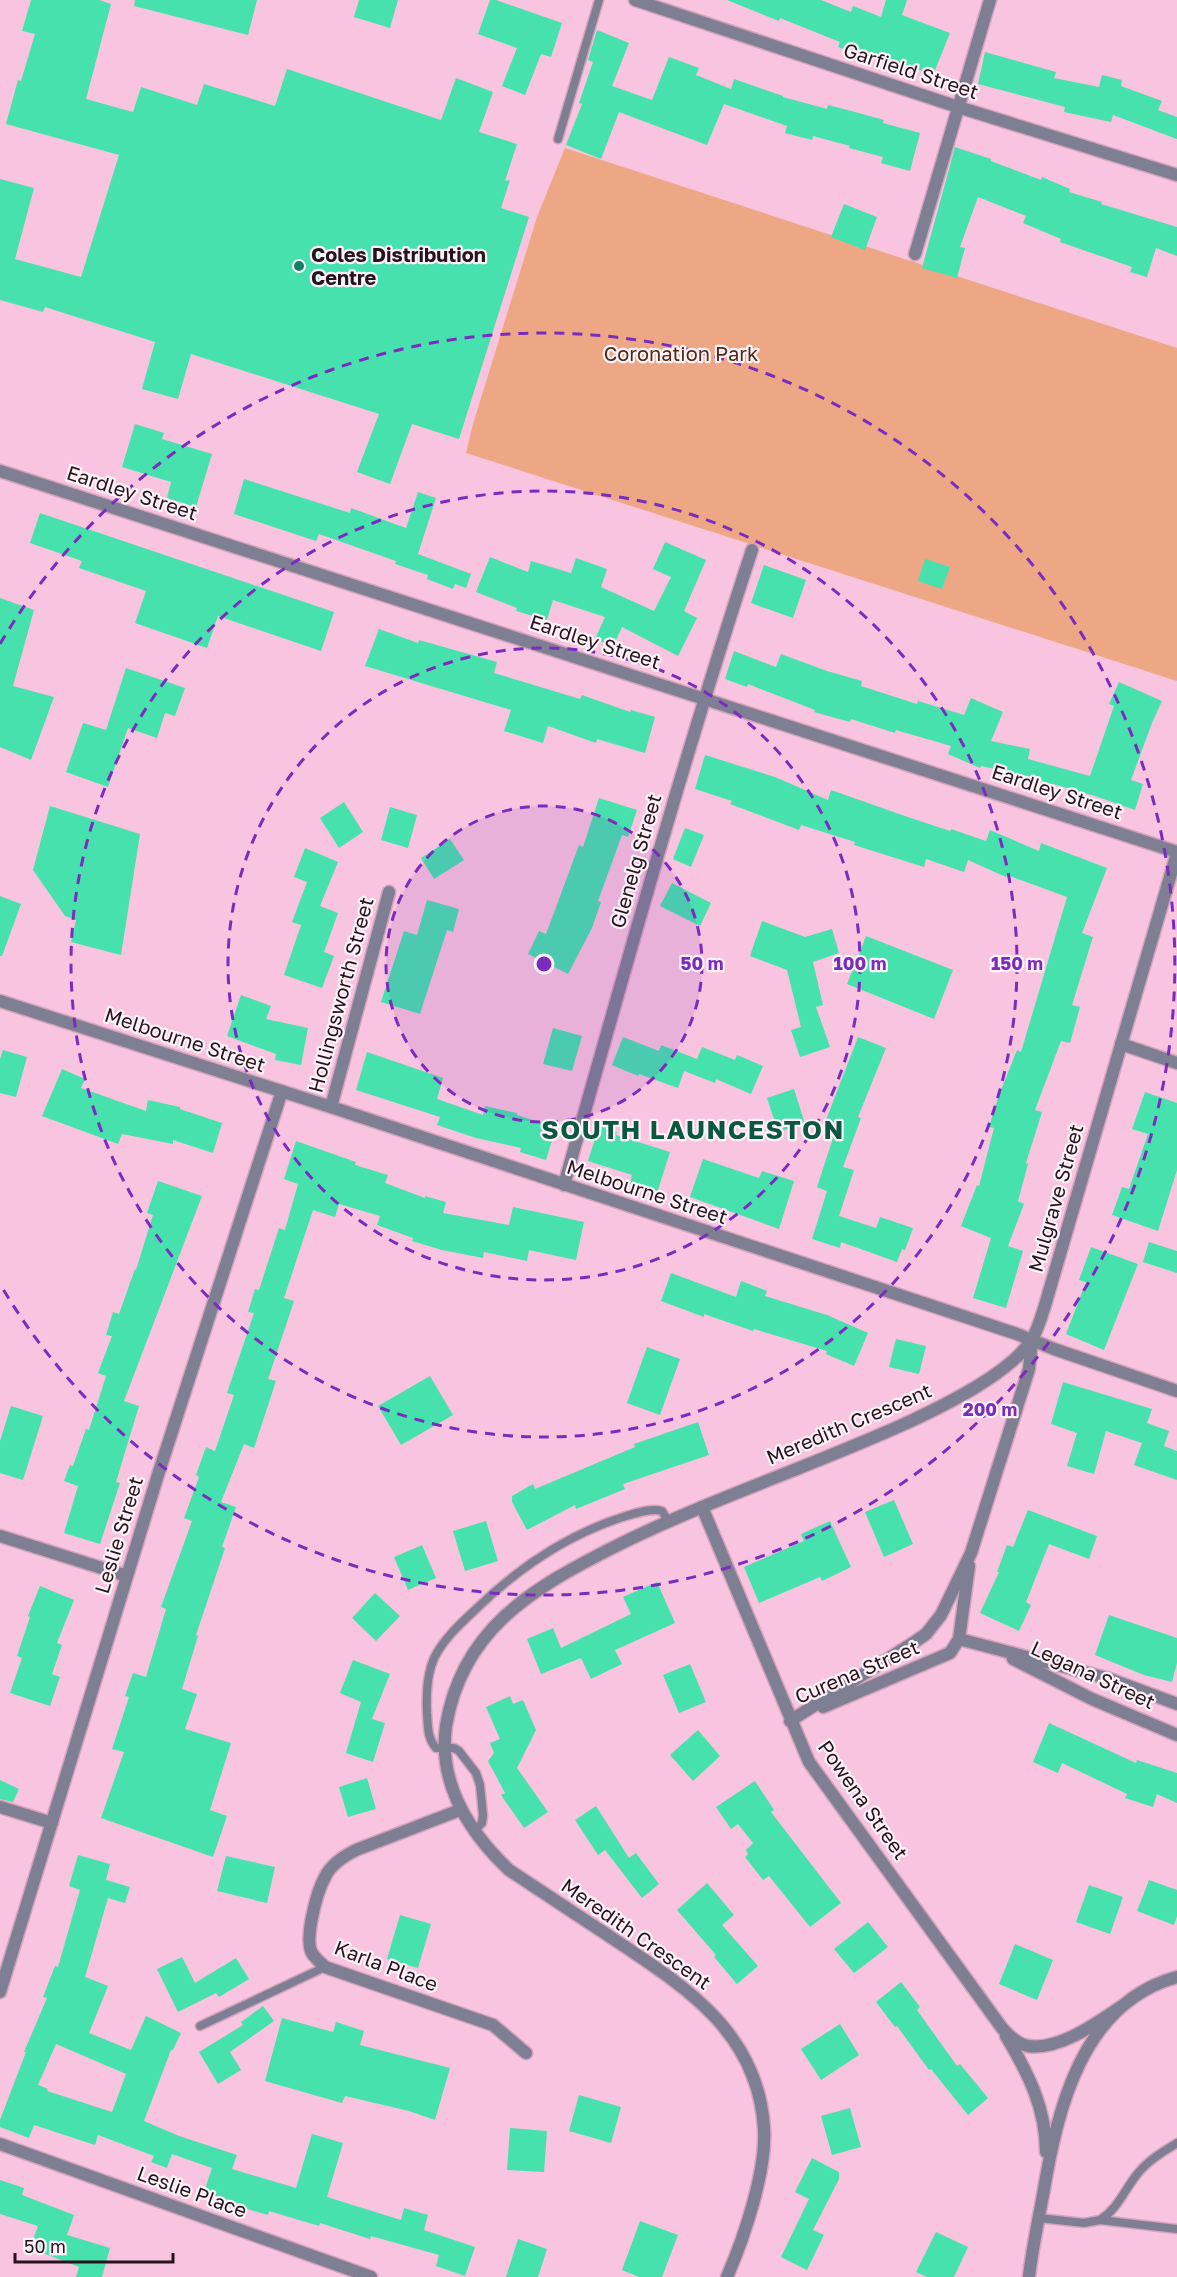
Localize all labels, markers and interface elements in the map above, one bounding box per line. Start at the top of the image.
street label: Garfield Street [841,37,982,103]
place label: Coles Distribution Centre [311,242,486,289]
marker: Coles Distribution Centre [292,259,306,273]
park label: Coronation Park [604,341,758,365]
street label: Eardley Street [64,460,201,524]
street label: Eardley Street [527,609,664,673]
street label: Eardley Street [989,759,1126,823]
street label: Glenelg Street [604,791,666,931]
street label: Hollingsworth Street [302,894,378,1095]
text: 50 m [681,952,723,974]
text: 100 m [834,952,886,974]
text: 150 m [991,952,1043,974]
centre of rings [534,954,554,974]
street label: Melbourne Street [102,1002,269,1076]
district label: SOUTH LAUNCESTON [541,1114,845,1145]
street label: Mulgrave Street [1022,1121,1088,1275]
street label: Melbourne Street [564,1154,731,1228]
street label: Meredith Crescent [762,1377,935,1469]
text: 200 m [963,1398,1017,1420]
street label: Leslie Street [89,1473,147,1596]
street label: Curena Street [791,1634,922,1708]
street label: Legana Street [1028,1635,1159,1713]
street label: Powena Street [814,1735,914,1864]
street label: Meredith Crescent [557,1873,716,1994]
street label: Karla Place [331,1934,441,1996]
street label: Leslie Place [134,2160,251,2222]
scale bar [15,2226,172,2264]
text: 50 m [24,2235,66,2257]

